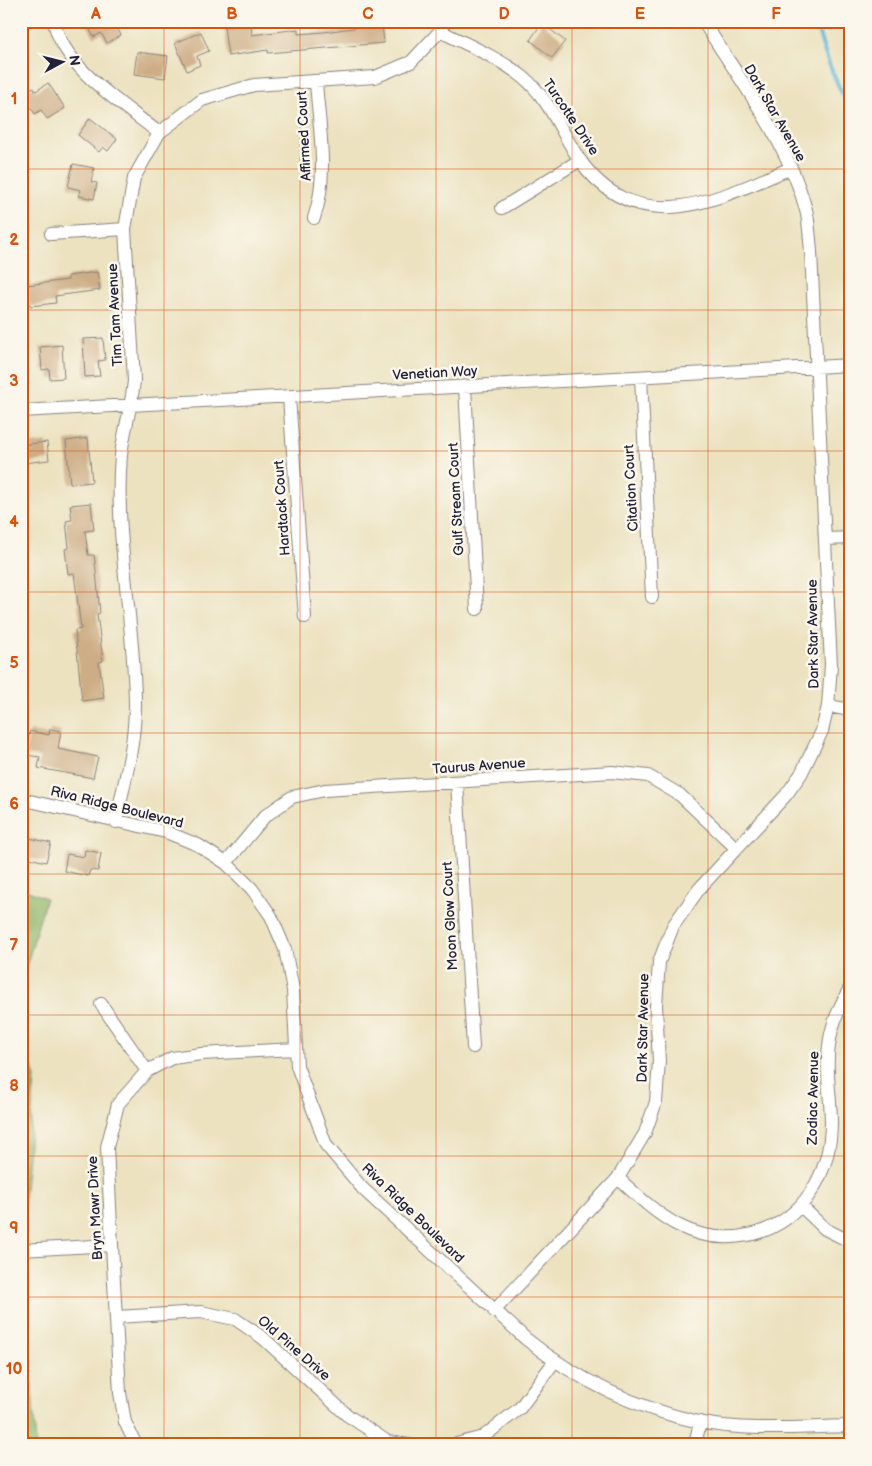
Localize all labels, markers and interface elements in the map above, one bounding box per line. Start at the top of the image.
text: A [90,5,101,24]
text: B [226,5,238,24]
text: C [362,5,374,24]
text: D [498,5,510,24]
text: E [635,5,645,24]
text: F [771,5,781,24]
north arrow [38,38,88,88]
text: N [65,54,83,67]
street label: Dark Star Avenue [740,61,810,165]
street label: Turcotte Drive [539,76,603,158]
text: 1 [11,90,17,109]
street label: Affirmed Court [293,90,315,182]
text: 2 [9,231,19,250]
street label: Tim Tam Avenue [104,263,126,367]
street label: Venetian Way [392,362,479,384]
text: 3 [9,372,19,391]
street label: Gulf Stream Court [445,441,467,556]
street label: Citation Court [620,443,642,532]
street label: Hardtack Court [270,459,294,556]
text: 4 [9,513,19,532]
street label: Dark Star Avenue [804,579,822,689]
text: 5 [9,654,19,673]
street label: Taurus Avenue [432,754,526,778]
street label: Riva Ridge Boulevard [49,782,185,832]
text: 6 [9,795,19,814]
street label: Moon Glow Court [439,860,461,971]
text: 7 [10,936,19,955]
street label: Dark Star Avenue [634,973,652,1083]
street label: Zodiac Avenue [804,1051,822,1146]
text: 8 [9,1077,19,1096]
street label: Bryn Mawr Drive [84,1155,106,1261]
street label: Riva Ridge Boulevard [358,1160,468,1266]
text: 9 [9,1219,19,1238]
street label: Old Pine Drive [254,1312,334,1384]
text: 10 [6,1360,22,1379]

